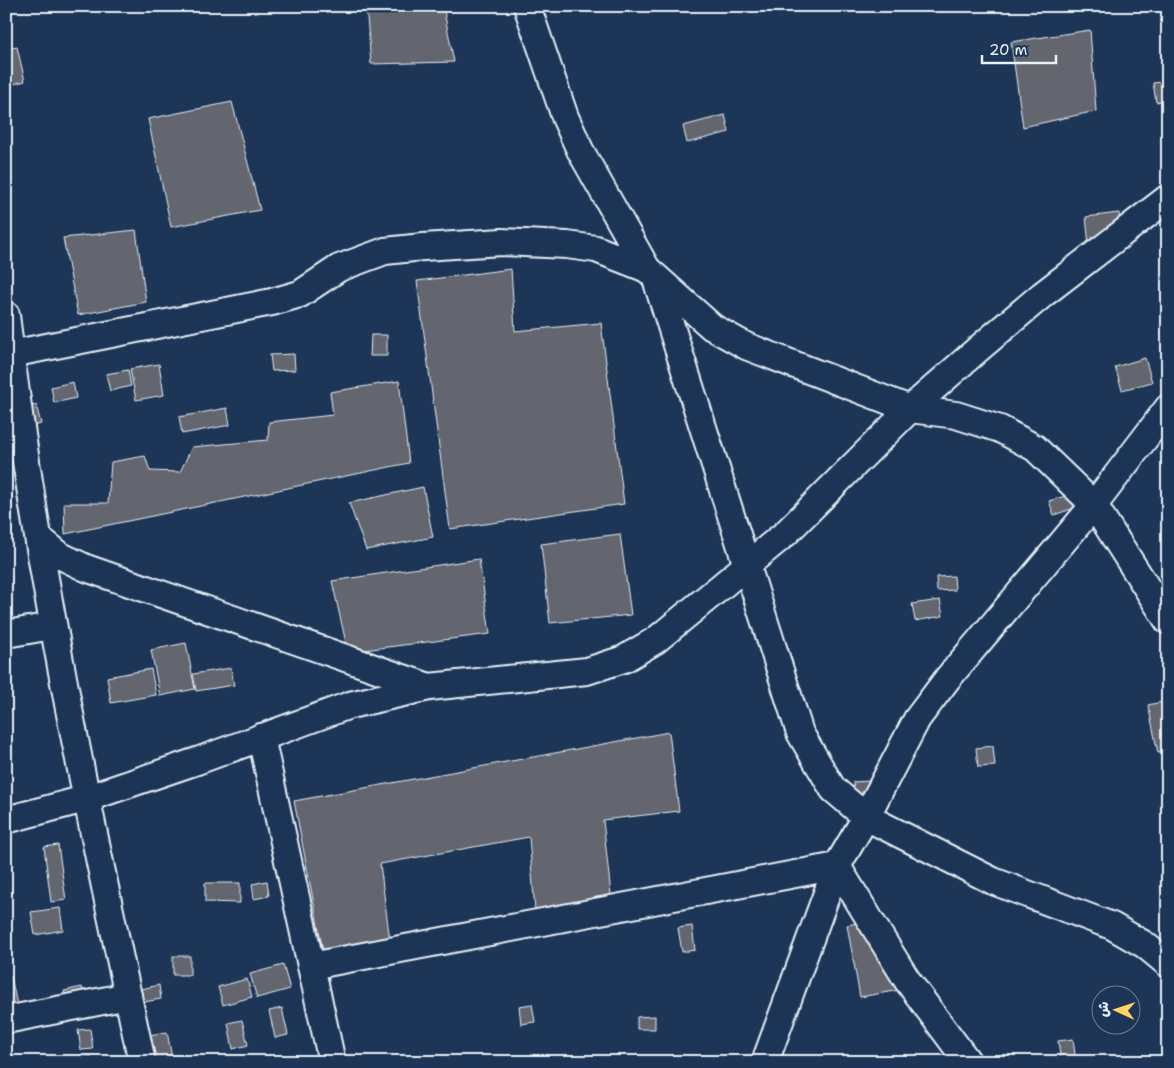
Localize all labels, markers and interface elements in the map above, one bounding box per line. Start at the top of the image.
scale bar [982,32,1055,64]
text: 20 m [989,40,1028,60]
north arrow [1092,986,1142,1036]
text: ش [1094,1001,1112,1017]

